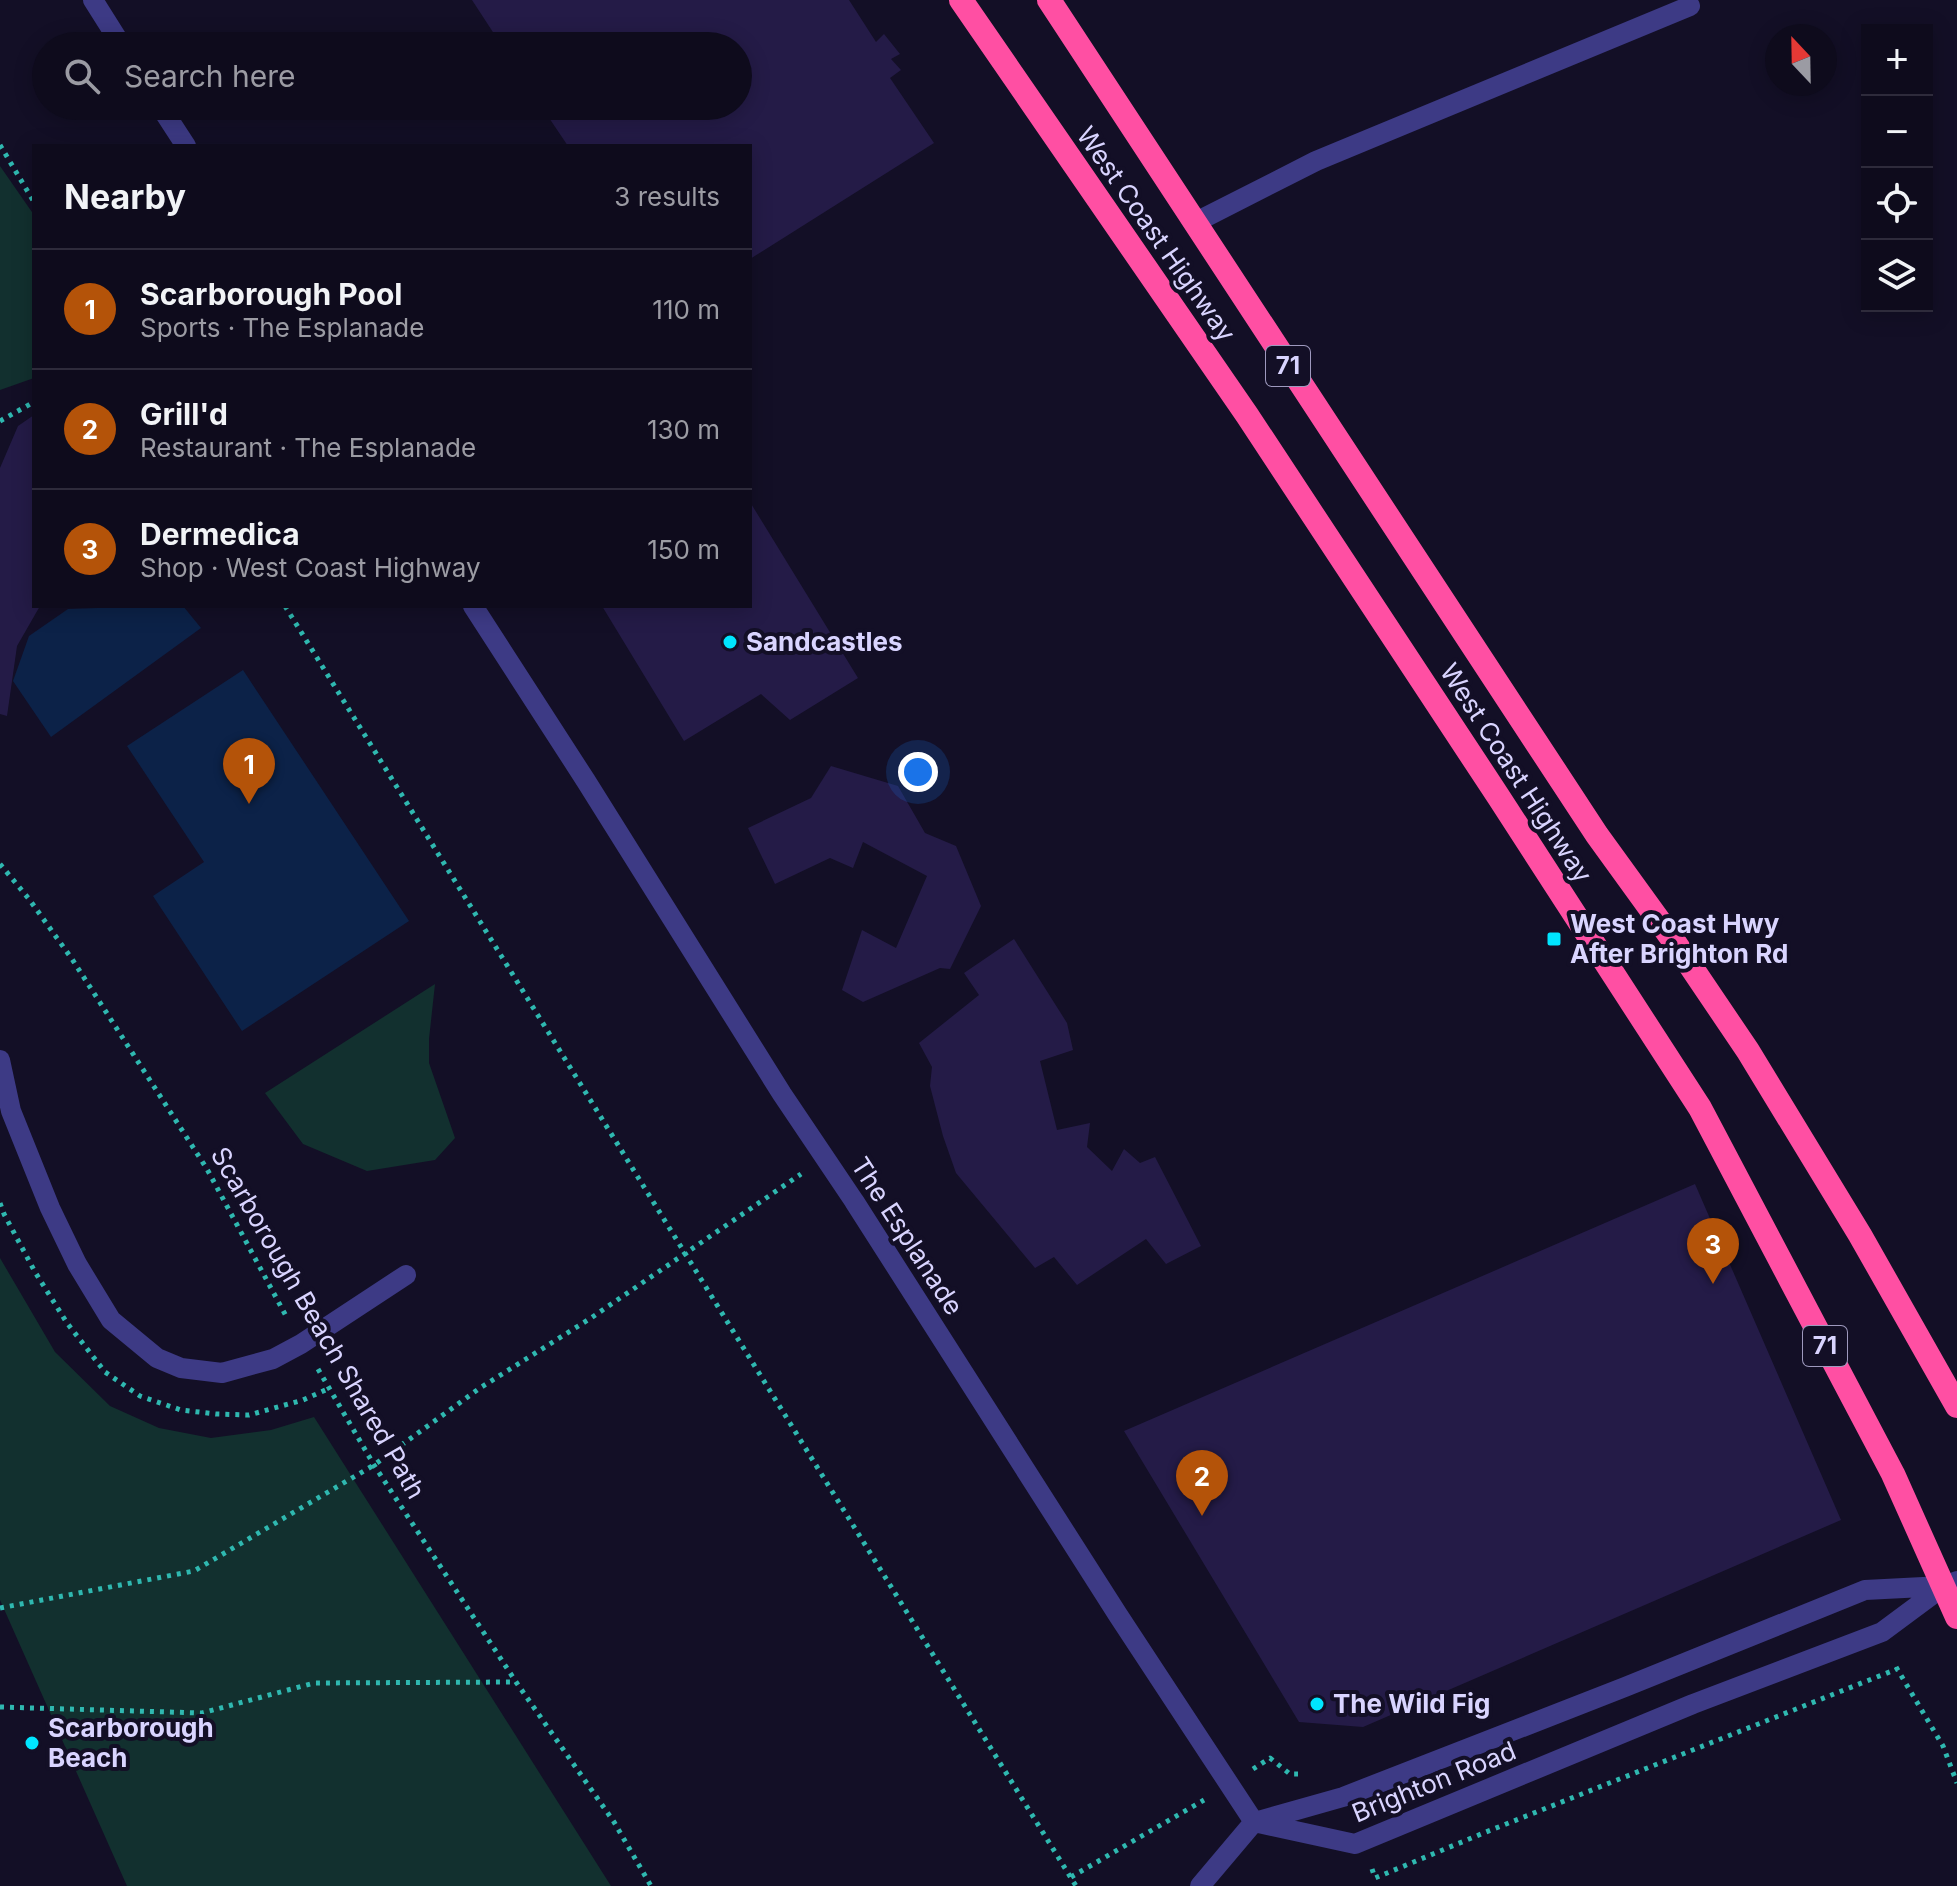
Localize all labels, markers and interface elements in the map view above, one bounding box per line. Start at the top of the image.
north arrow [1765,24,1837,96]
map controls [1861,24,1933,312]
button: + [1861,24,1933,96]
search box [32,32,752,120]
icon: search [60,54,104,98]
text: Search here [124,58,296,94]
button: − [1861,96,1933,168]
street label: West Coast Highway [1071,120,1242,347]
button: locate [1861,168,1933,240]
text: Nearby [64,176,186,217]
text: 3 results [614,181,720,212]
button: layers [1861,240,1933,312]
text: Scarborough Pool [140,276,402,312]
text: 1 [84,294,96,325]
text: 110 m [652,294,720,325]
text: Sports · The Esplanade [140,312,424,343]
road number: 71 [1266,346,1310,386]
text: Grill'd [140,396,228,432]
text: 2 [82,414,98,445]
text: 130 m [647,414,720,445]
text: Restaurant · The Esplanade [140,432,476,463]
text: Dermedica [140,516,300,552]
text: 3 [82,534,98,565]
text: 150 m [647,534,720,565]
text: Shop · West Coast Highway [140,552,481,583]
place label: Sandcastles [746,626,903,657]
marker: Sandcastles [721,633,739,651]
street label: West Coast Highway [1434,657,1599,888]
pin: 1 [223,738,275,804]
your location [898,752,938,792]
place label: West Coast Hwy After Brighton Rd [1570,908,1788,969]
marker: West Coast Hwy After Brighton Rd [1545,930,1563,948]
street label: Scarborough Beach Shared Path [205,1141,432,1504]
street label: The Esplanade [845,1151,970,1320]
pin: 3 [1687,1218,1739,1284]
road number: 71 [1803,1326,1847,1366]
pin: 2 [1176,1450,1228,1516]
place label: The Wild Fig [1333,1688,1491,1719]
marker: The Wild Fig [1308,1695,1326,1713]
place label: Scarborough Beach [48,1712,214,1773]
marker: Scarborough Beach [23,1734,41,1752]
street label: Brighton Road [1347,1735,1520,1829]

